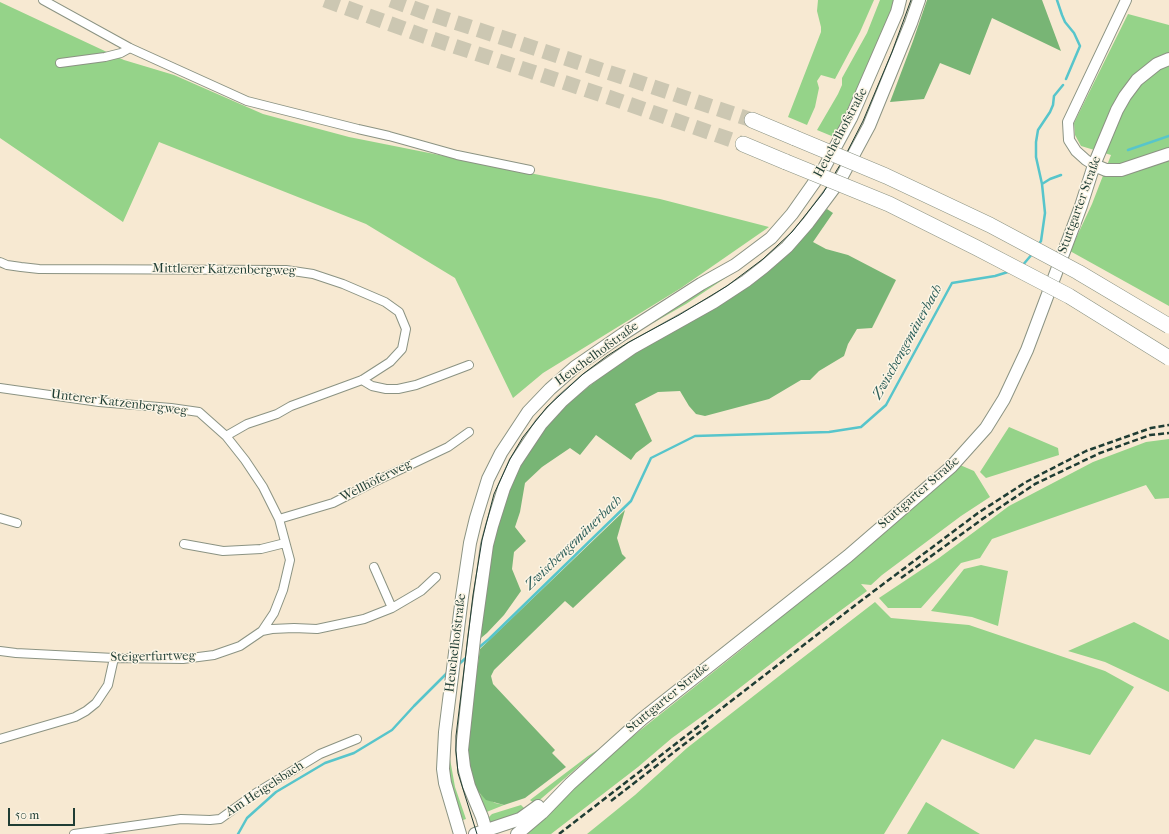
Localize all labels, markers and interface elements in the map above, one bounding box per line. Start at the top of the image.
street label: Heuchelhofstraße [811,86,871,180]
street label: Stuttgarter Straße [1055,154,1105,256]
street label: Mittlerer Katzenbergweg [152,261,296,279]
water label: Zwischengemäuerbach [869,282,947,402]
street label: Heuchelhofstraße [552,319,642,389]
street label: Unterer Katzenbergweg [50,387,188,419]
street label: Stuttgarter Straße [875,454,963,532]
street label: Wellhöferweg [338,456,414,506]
water label: Zwischengemäuerbach [522,492,626,594]
street label: Heuchelhofstraße [442,593,470,693]
street label: Steigerfurtweg [110,648,196,666]
street label: Stuttgarter Straße [623,660,713,736]
street label: Am Heigelsbach [223,758,307,820]
scale bar [10,800,77,826]
text: 50 m [15,808,39,822]

